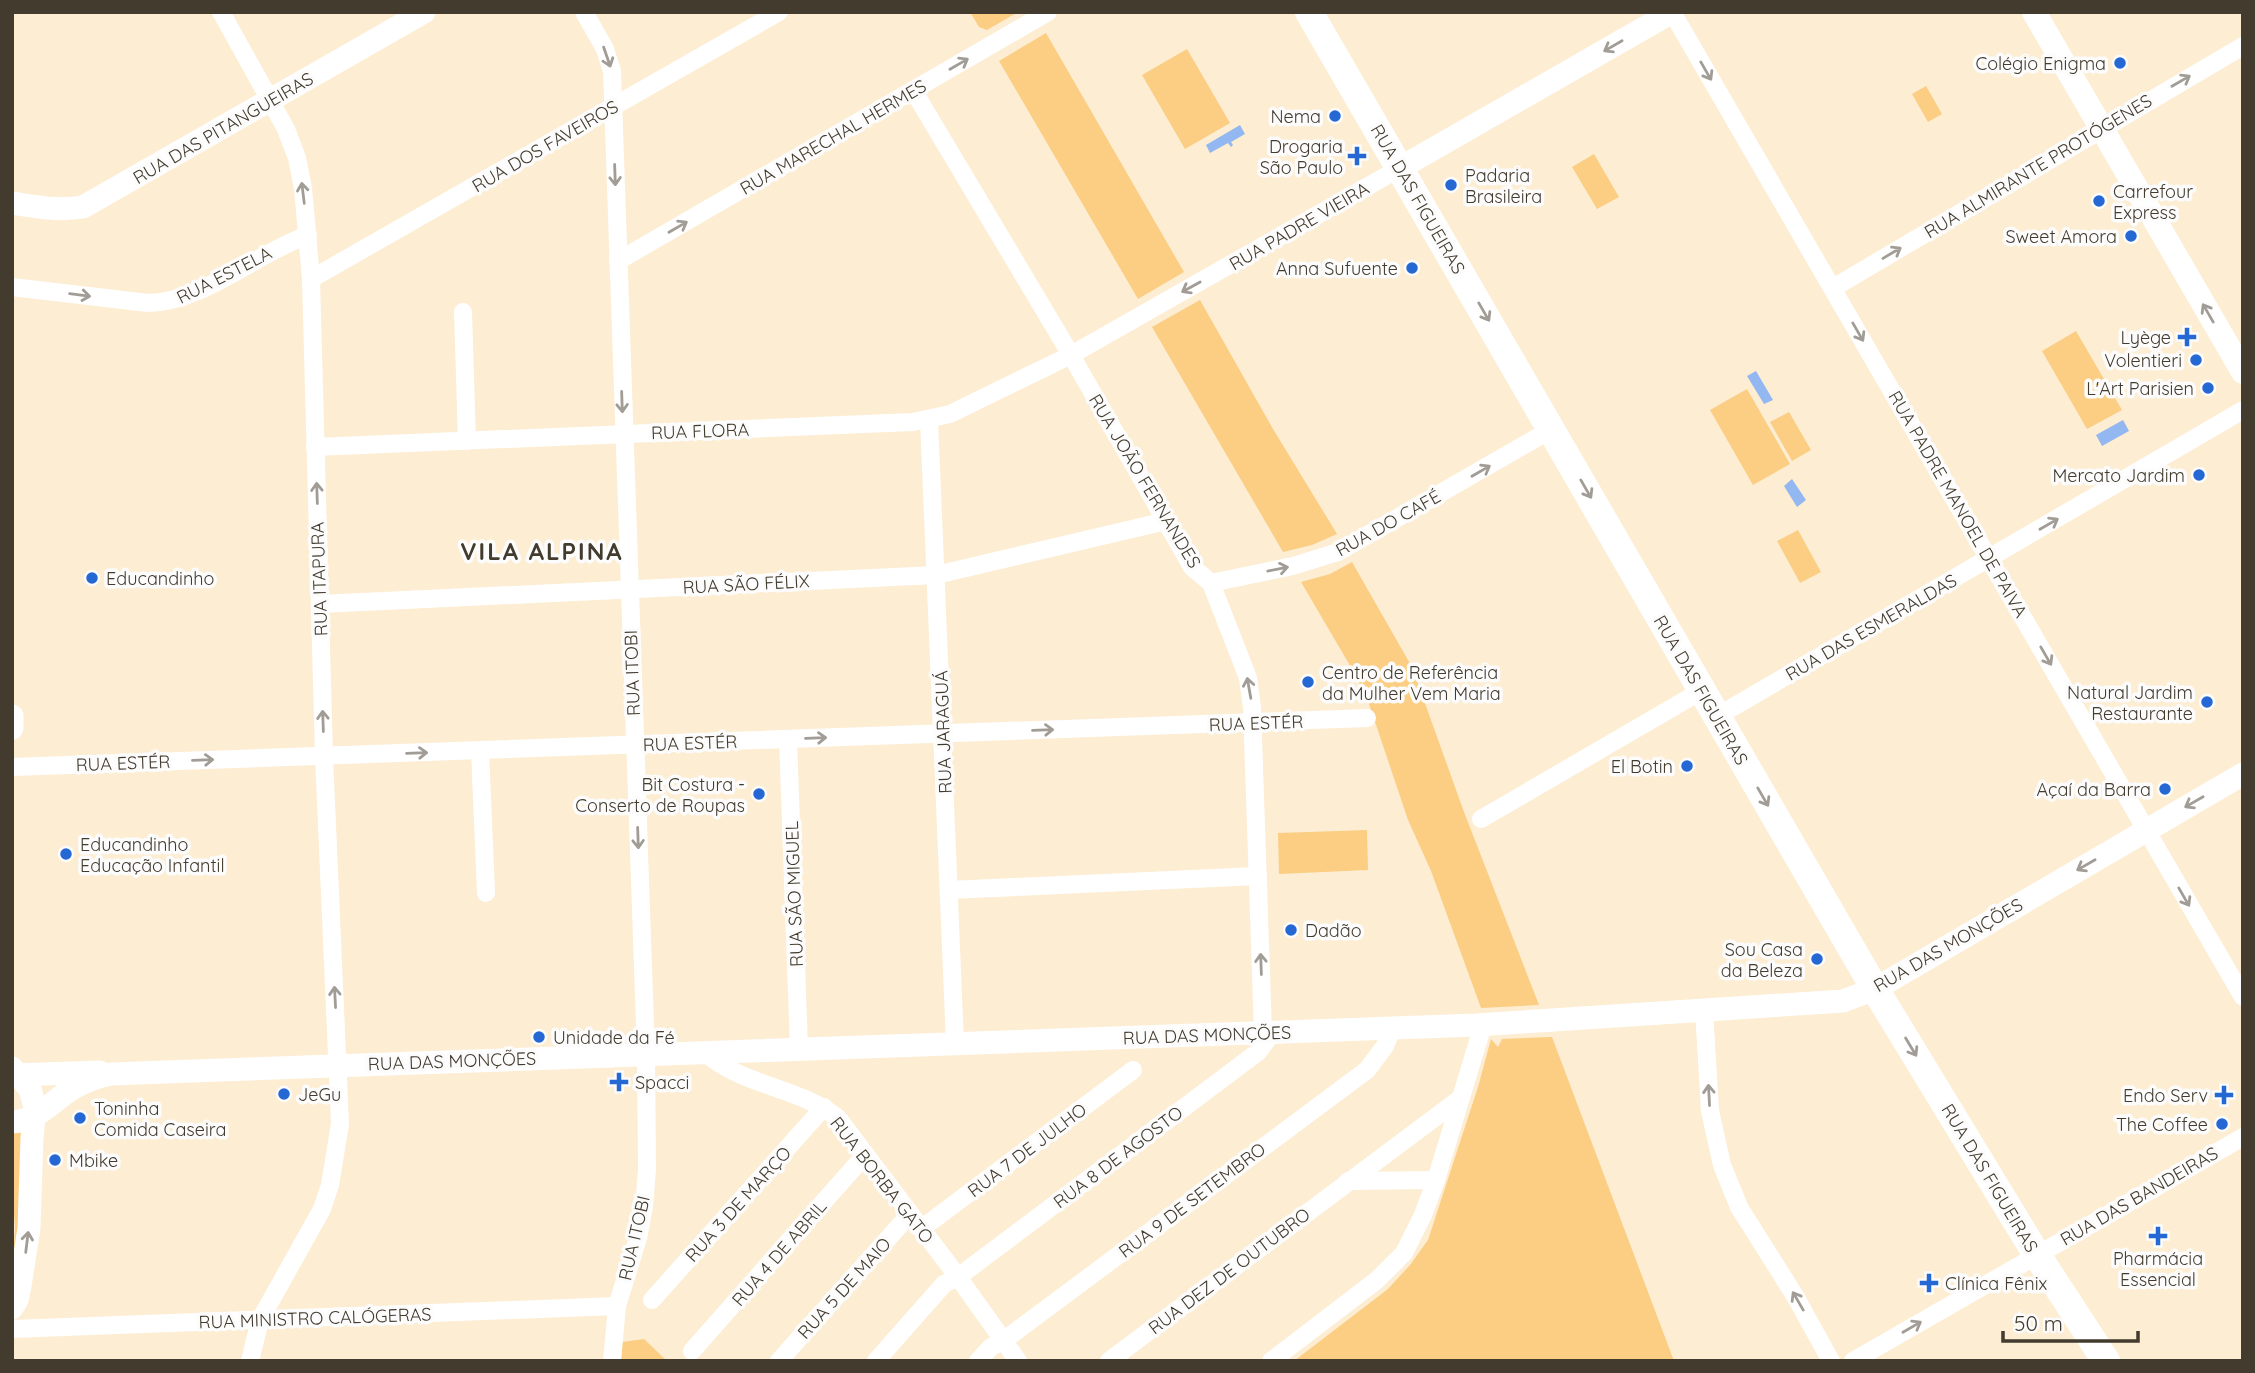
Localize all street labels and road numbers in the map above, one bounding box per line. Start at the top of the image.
street label: RUA DAS PITANGUEIRAS [129,67,317,189]
street label: RUA MARECHAL HERMES [736,74,930,200]
street label: RUA ALMIRANTE PROTÓGENES [1920,89,2156,243]
street label: RUA DOS FAVEIROS [468,95,622,197]
street label: RUA DAS FIGUEIRAS [1366,120,1470,278]
street label: RUA PADRE VIEIRA [1225,176,1373,275]
street label: RUA ESTELA [173,241,276,309]
street label: RUA PADRE MANOEL DE PAIVA [1883,386,2033,622]
street label: RUA JOÃO FERNANDES [1084,390,1206,572]
street label: RUA FLORA [650,418,750,444]
street label: RUA DO CAFÉ [1331,485,1445,561]
street label: RUA ITAPURA [305,521,332,637]
street label: RUA SÃO FÉLIX [682,569,810,599]
street label: RUA DAS ESMERALDAS [1781,569,1961,685]
street label: RUA DAS FIGUEIRAS [1649,611,1753,769]
street label: RUA ITOBI [619,630,645,716]
street label: RUA JARAGUÁ [929,670,957,794]
street label: RUA ESTÉR [1208,710,1304,736]
street label: RUA ESTÉR [642,730,738,756]
street label: RUA ESTÉR [75,750,171,776]
street label: RUA SÃO MIGUEL [780,820,808,967]
street label: RUA DAS MONÇÕES [1869,893,2027,997]
street label: RUA DAS MONÇÕES [1122,1021,1292,1049]
street label: RUA DAS MONÇÕES [367,1047,537,1075]
street label: RUA 7 DE JULHO [963,1098,1091,1202]
street label: RUA DAS FIGUEIRAS [1937,1100,2043,1256]
street label: RUA 8 DE AGOSTO [1049,1101,1187,1213]
street label: RUA BORBA GATO [825,1112,939,1248]
street label: RUA 9 DE SETEMBRO [1114,1137,1270,1263]
street label: RUA 3 DE MARÇO [680,1141,796,1267]
street label: RUA DAS BANDEIRAS [2056,1141,2222,1251]
street label: RUA ITOBI [613,1193,655,1283]
street label: RUA 4 DE ABRIL [727,1195,832,1311]
street label: RUA DEZ DE OUTUBRO [1144,1203,1314,1339]
street label: RUA 5 DE MAIO [792,1232,896,1344]
street label: RUA MINISTRO CALÓGERAS [198,1302,432,1334]

